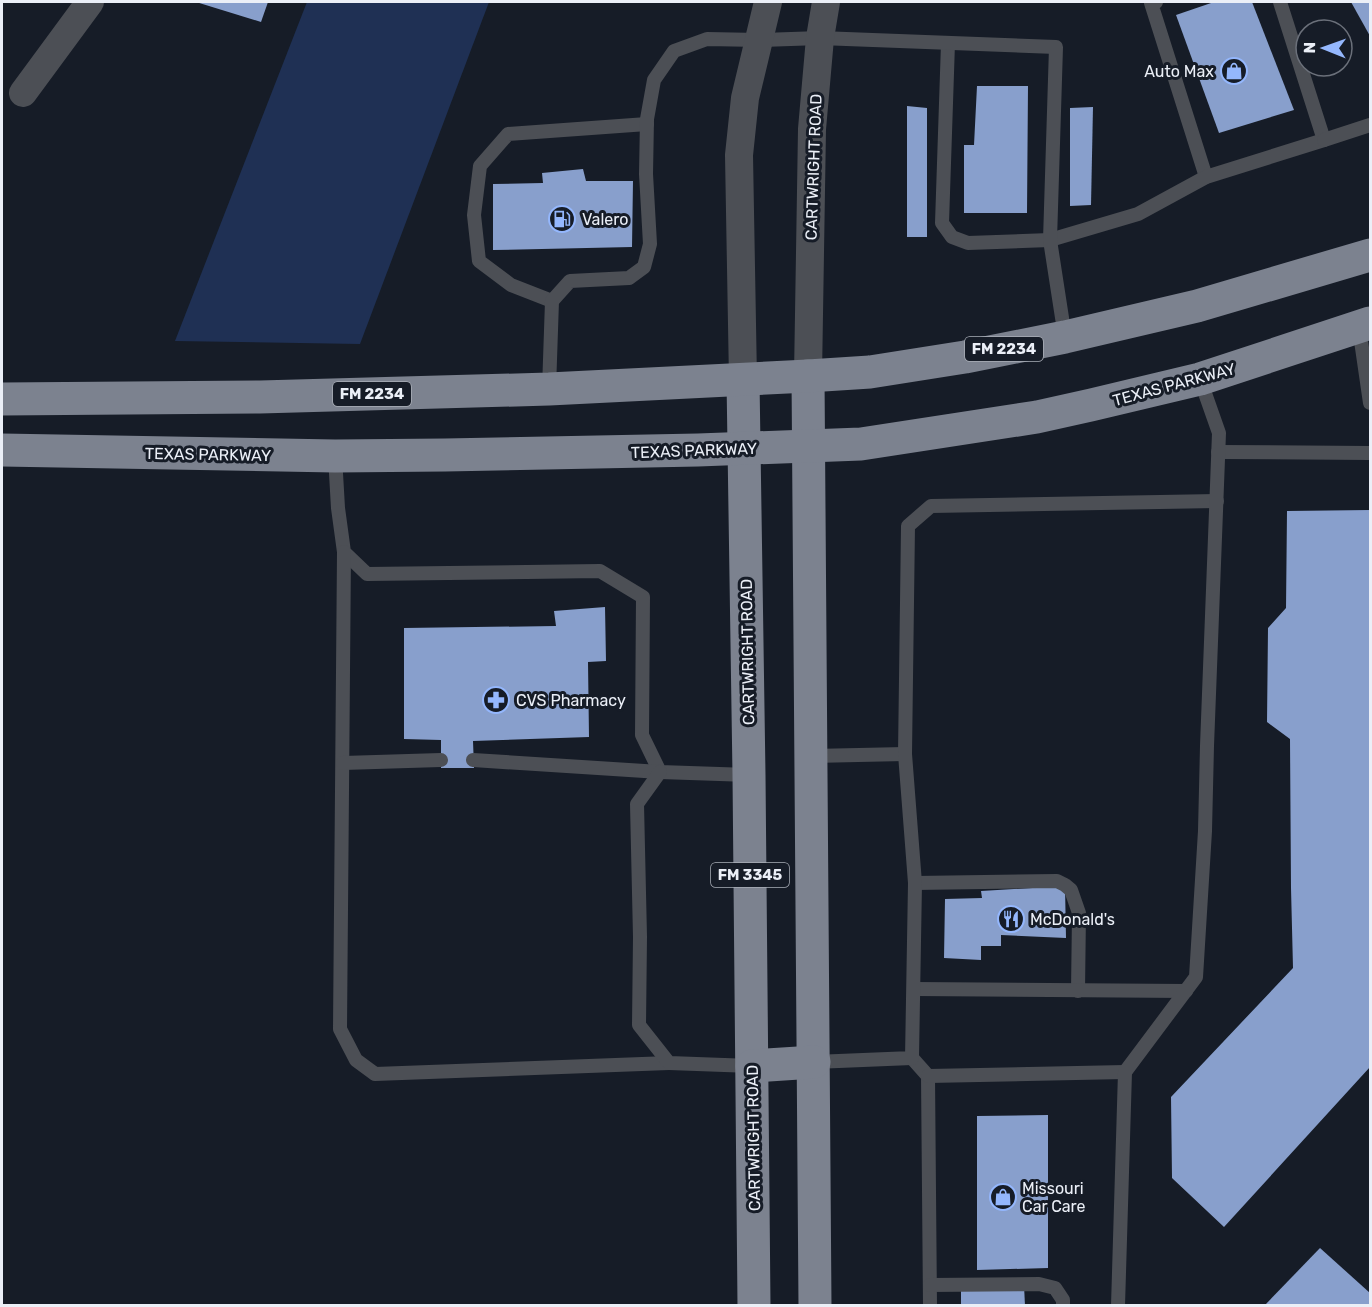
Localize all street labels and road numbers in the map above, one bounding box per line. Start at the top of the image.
street label: CARTWRIGHT ROAD [801,93,826,241]
road number: FM 2234 [965,337,1043,361]
street label: TEXAS PARKWAY [1111,359,1238,410]
road number: FM 2234 [333,382,411,406]
street label: TEXAS PARKWAY [631,439,757,462]
street label: TEXAS PARKWAY [145,444,271,465]
street label: CARTWRIGHT ROAD [737,579,758,725]
road number: FM 3345 [711,863,789,887]
street label: CARTWRIGHT ROAD [743,1065,764,1211]

